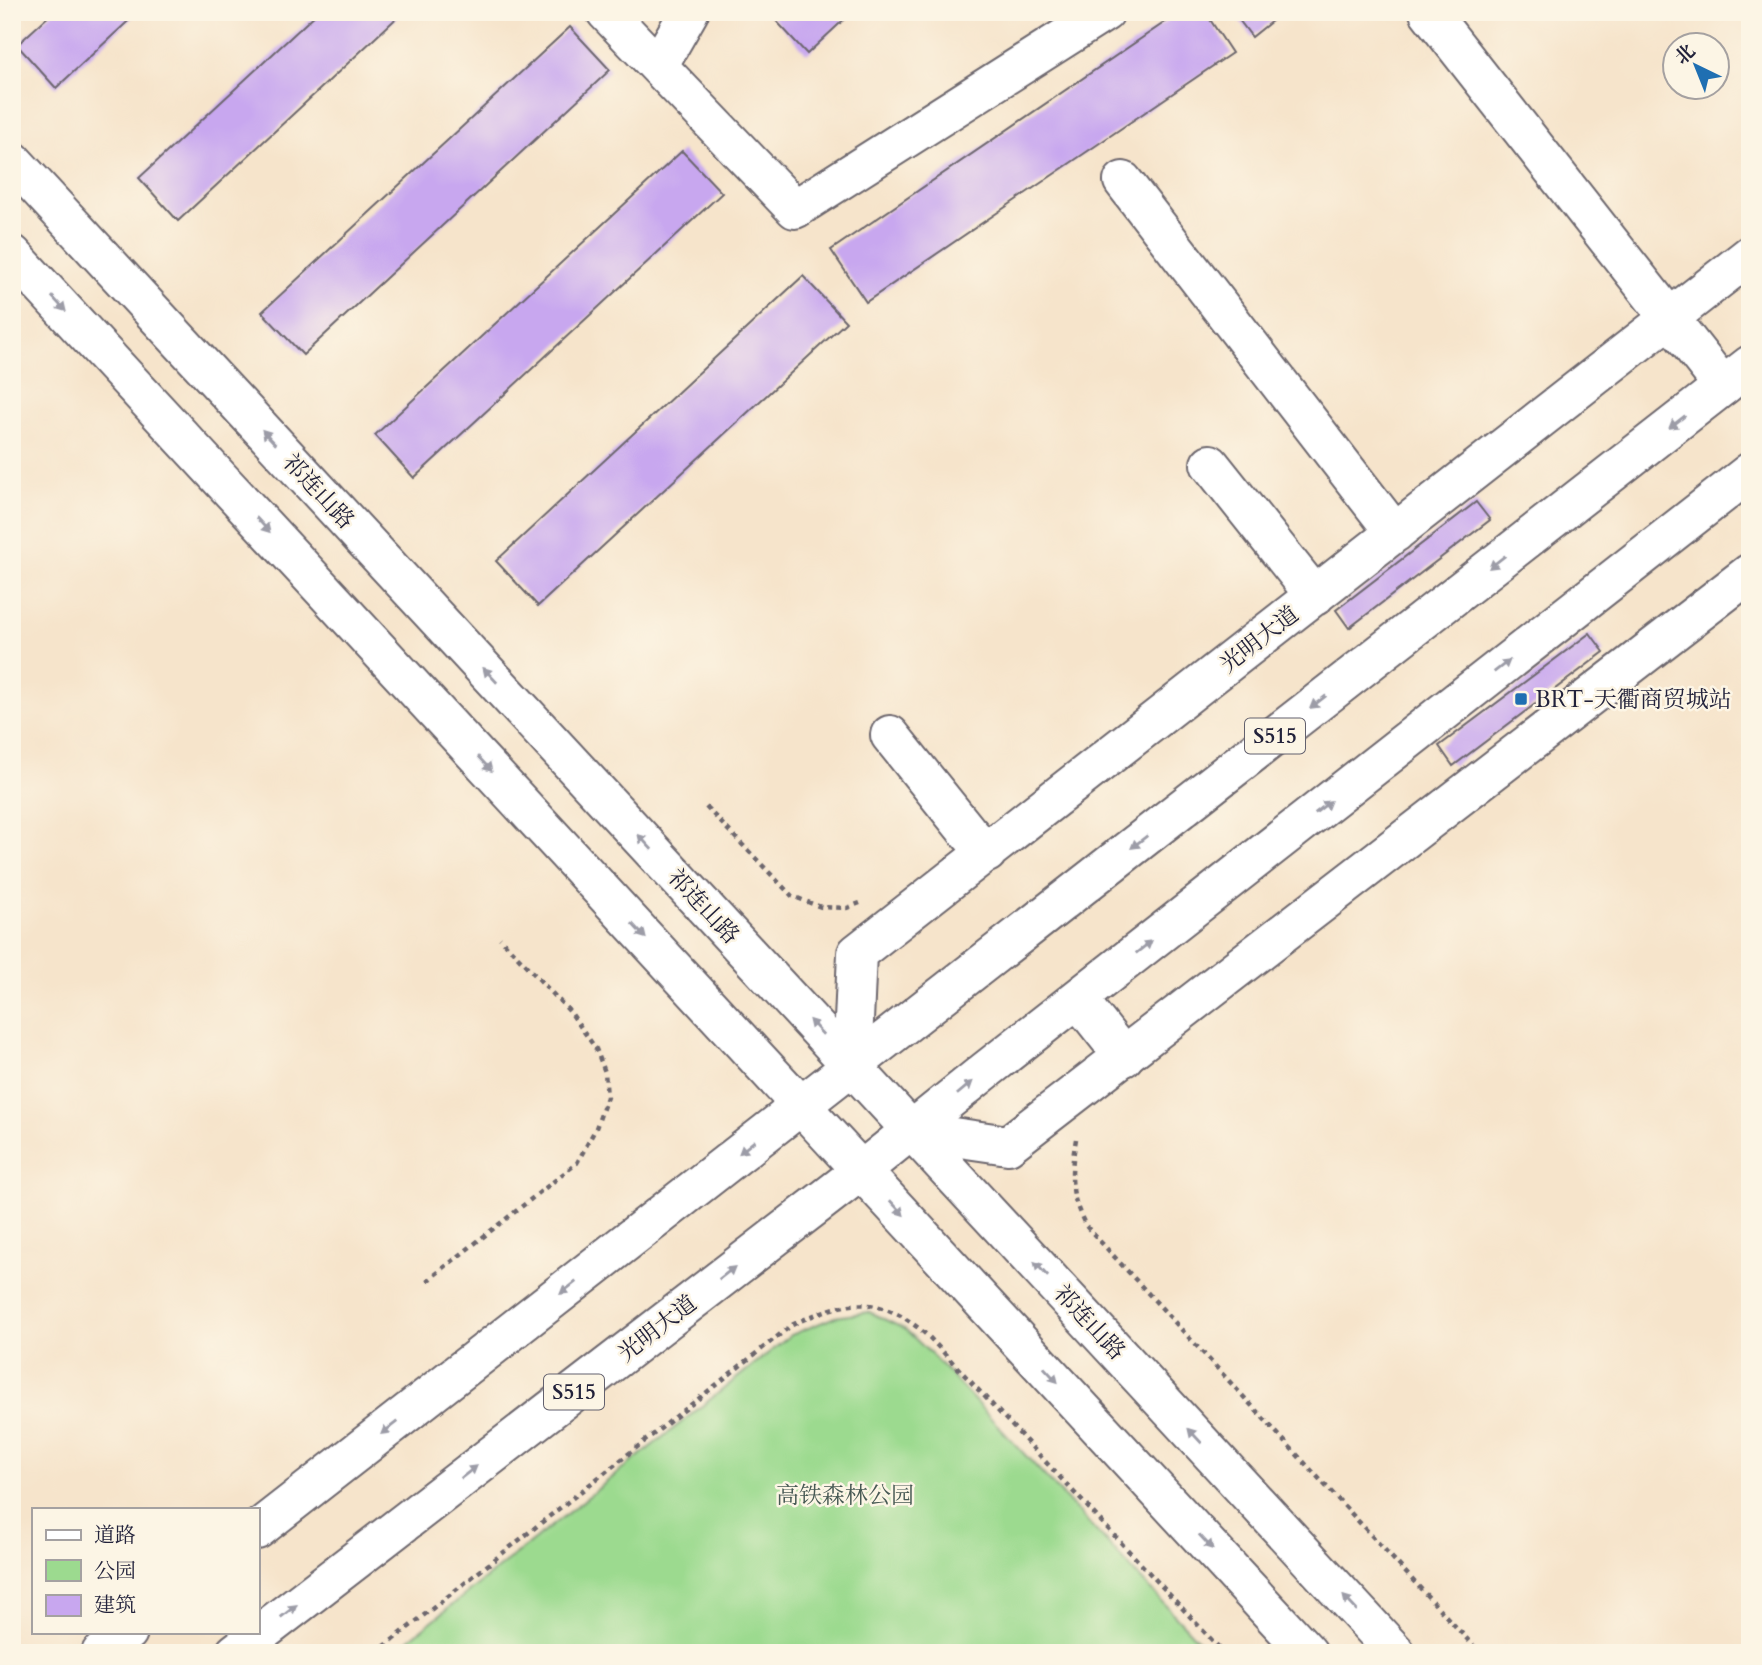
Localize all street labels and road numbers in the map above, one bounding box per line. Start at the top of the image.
street label: 祁连山路 [276,447,361,536]
street label: 光明大道 [1214,599,1305,680]
road number: S515 [1245,718,1305,754]
street label: 祁连山路 [661,862,746,951]
street label: 祁连山路 [1047,1278,1132,1367]
street label: 光明大道 [612,1288,703,1369]
road number: S515 [544,1374,604,1410]

